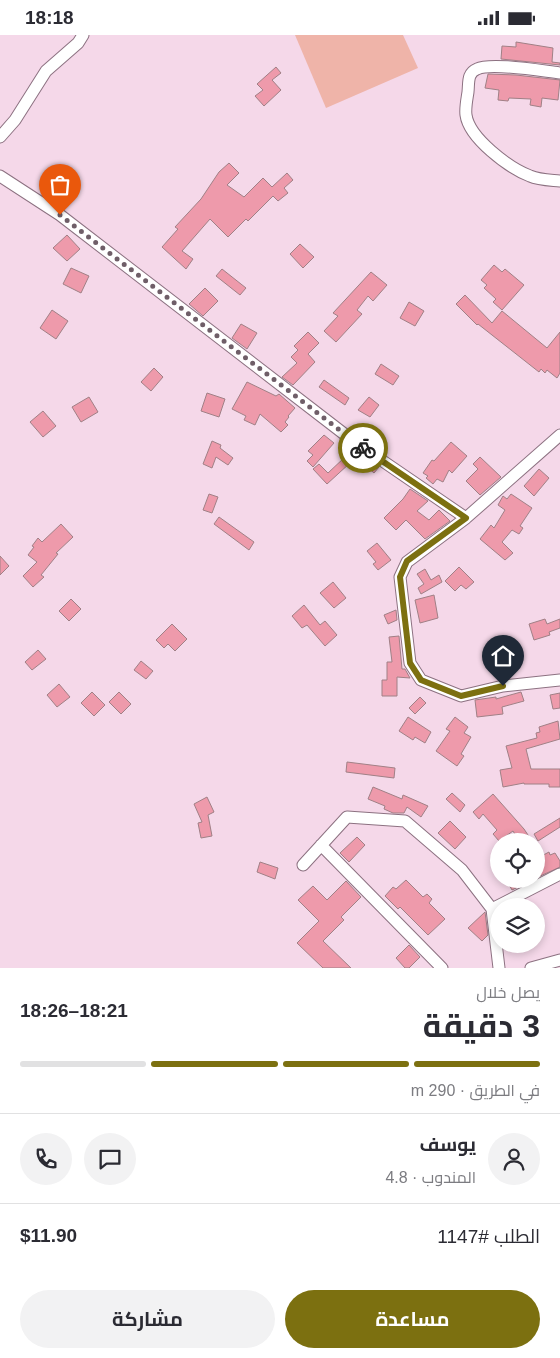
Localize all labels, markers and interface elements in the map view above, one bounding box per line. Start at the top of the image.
text: 18:18 [25,7,74,28]
pin [39,164,81,215]
icon: bag [46,171,74,199]
courier [338,423,388,473]
icon: bike [349,434,377,462]
pin [482,635,524,686]
icon: home [489,642,517,670]
map controls [490,833,545,953]
button: locate [490,833,545,888]
button: layers [490,898,545,953]
text: يصل خلال [476,984,540,1001]
text: 18:21–18:26 [20,1000,128,1021]
text: 3 دقيقة [423,1008,540,1044]
text: في الطريق · 290 m [411,1082,540,1099]
button: phone [20,1133,72,1185]
button: chat [84,1133,136,1185]
button: person [488,1133,540,1185]
text: يوسف [420,1134,476,1155]
text: المندوب · 4.8 [385,1169,476,1186]
text: $11.90 [20,1225,77,1246]
text: الطلب #1147 [437,1226,540,1247]
button: مشاركة [20,1290,275,1348]
button: مساعدة [285,1290,540,1348]

